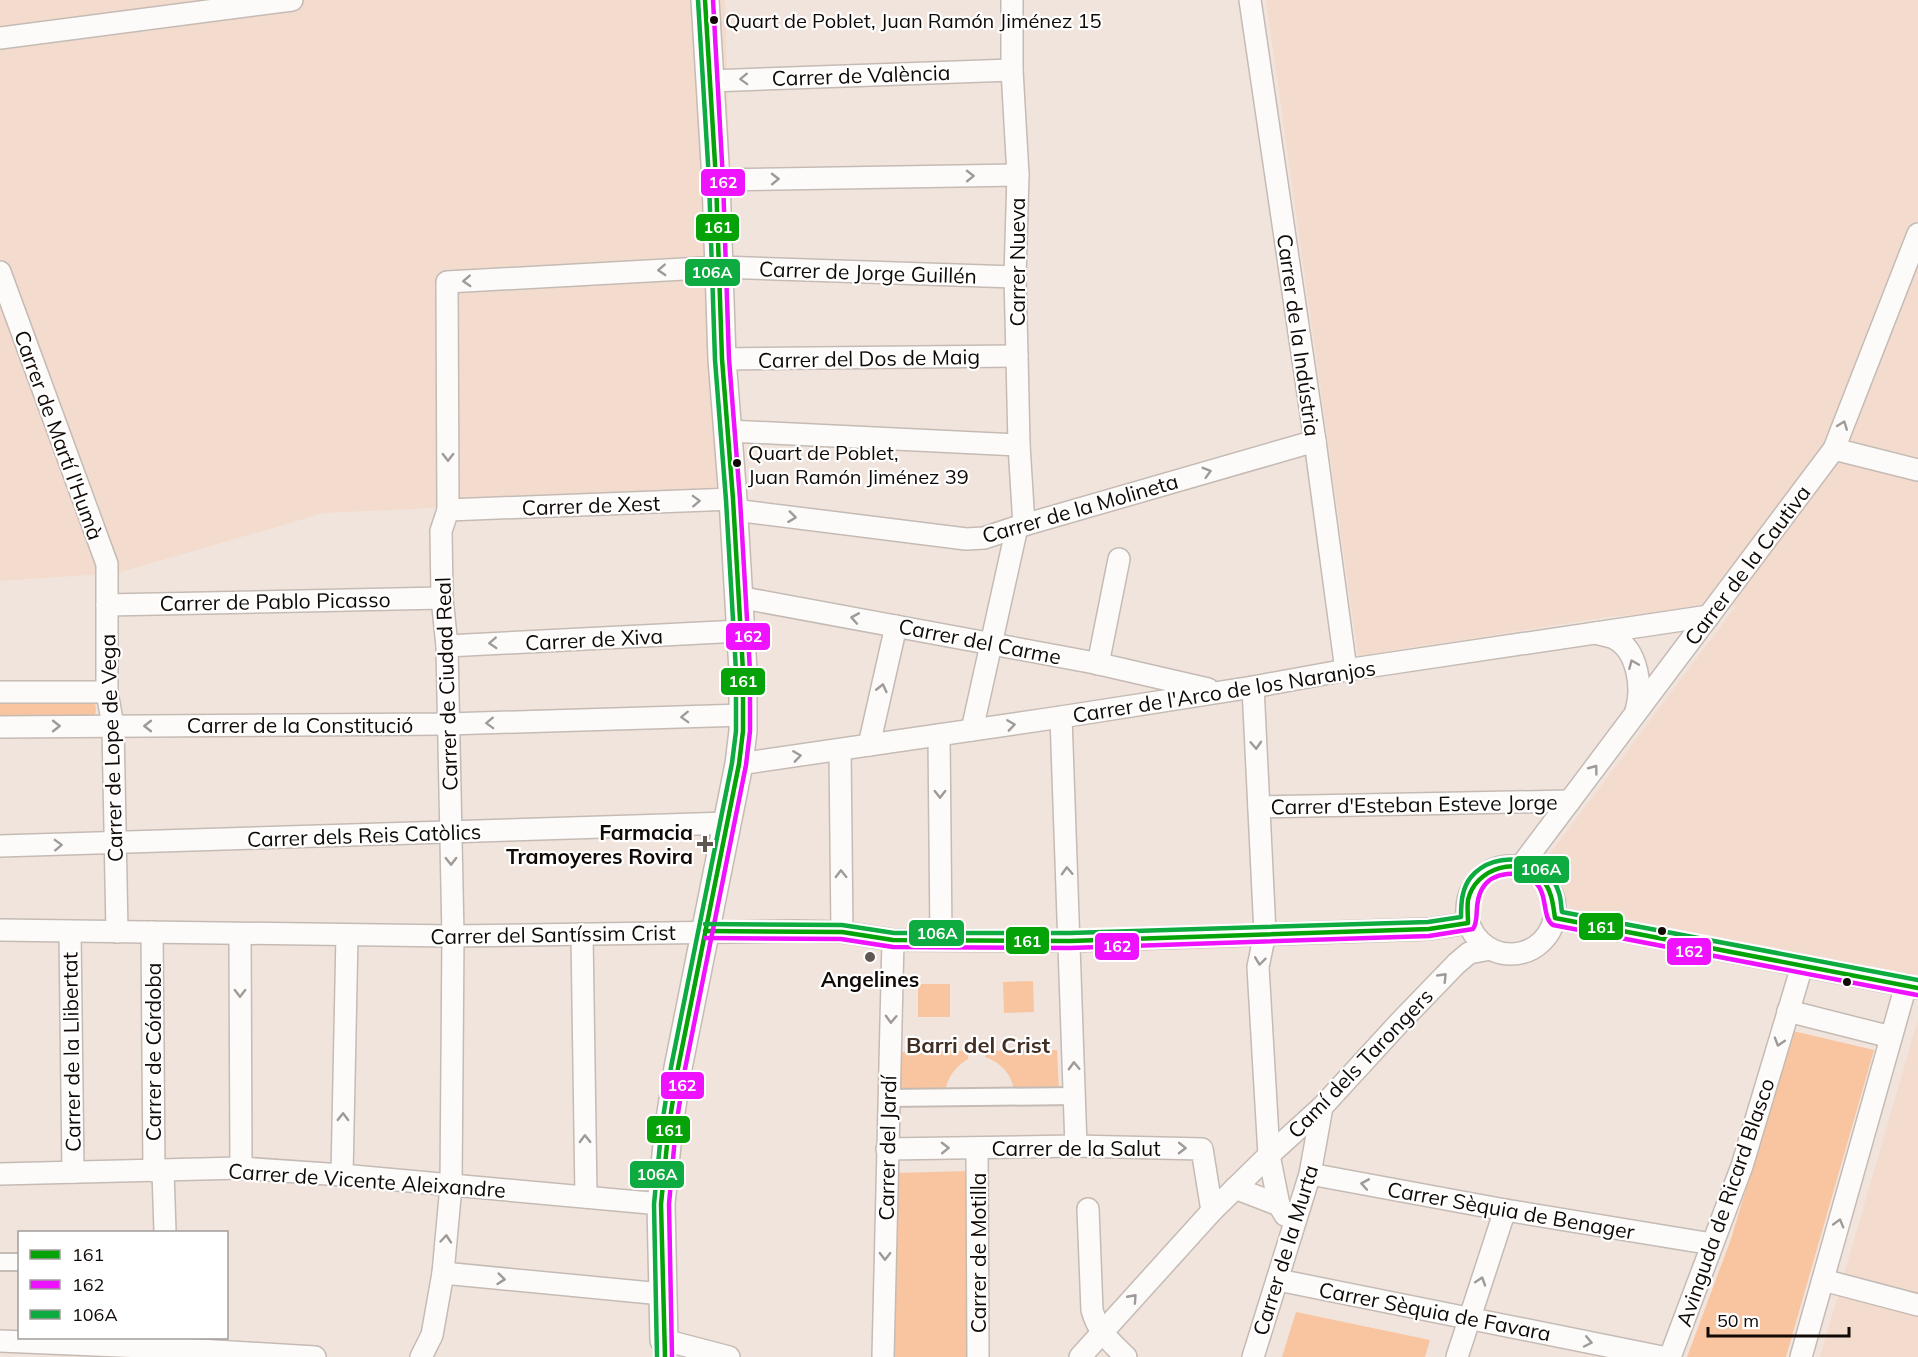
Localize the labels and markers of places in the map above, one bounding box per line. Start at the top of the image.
place label: Quart de Poblet, Juan Ramón Jiménez 15 [725,8,1102,33]
marker: Quart de Poblet, Juan Ramón Jiménez 15 [708,14,720,26]
place label: Quart de Poblet, Juan Ramón Jiménez 39 [748,440,969,489]
marker: Quart de Poblet, Juan Ramón Jiménez 39 [731,457,743,469]
place label: Farmacia Tramoyeres Rovira [506,819,693,869]
marker: Farmacia Tramoyeres Rovira [698,837,712,851]
unlabelled marker [1656,925,1668,937]
marker: Angelines [863,950,877,964]
place label: Angelines [821,966,919,992]
unlabelled marker [1841,976,1853,988]

